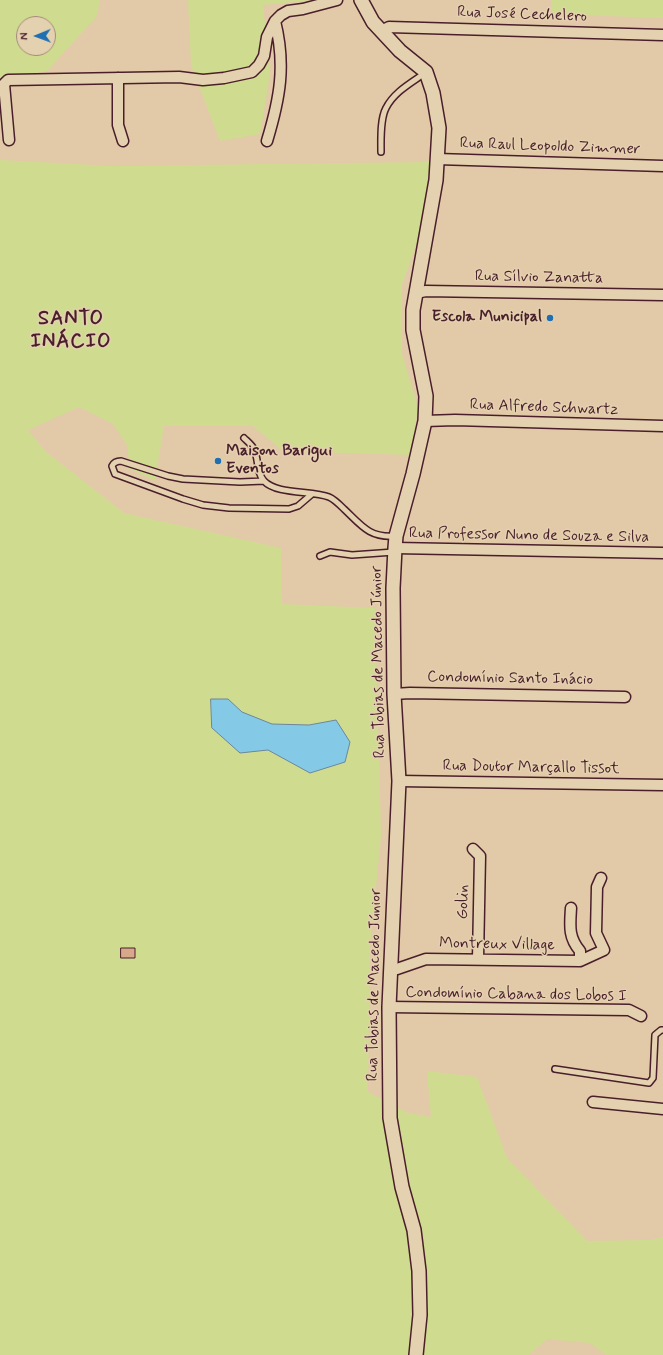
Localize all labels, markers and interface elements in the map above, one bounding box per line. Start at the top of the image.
street label: Rua José Cechelero [457,3,587,27]
north arrow [16,16,56,56]
text: N [18,32,32,40]
street label: Rua Raul Leopoldo Zimmer [459,134,641,160]
street label: Rua Sílvio Zanatta [475,267,603,289]
district label: SANTO INÁCIO [31,308,111,355]
place label: Escola Municipal [432,308,542,328]
marker: Escola Municipal [545,313,555,323]
street label: Rua Alfredo Schwartz [469,396,619,420]
place label: Maison Barigui Eventos [226,442,332,480]
marker: Maison Barigui Eventos [213,456,223,466]
street label: Rua Professor Nuno de Souza e Silva [409,524,649,548]
street label: Rua Tobias de Macedo Júnior [368,565,390,759]
street label: Condomínio Santo Inácio [427,668,593,690]
street label: Rua Doutor Marçallo Tissot [442,757,620,779]
street label: Golin [454,884,474,920]
street label: Rua Tobias de Macedo Júnior [364,888,386,1082]
street label: Montreux Village [439,934,555,956]
street label: Condomínio Cabana dos Lobos I [405,983,627,1007]

